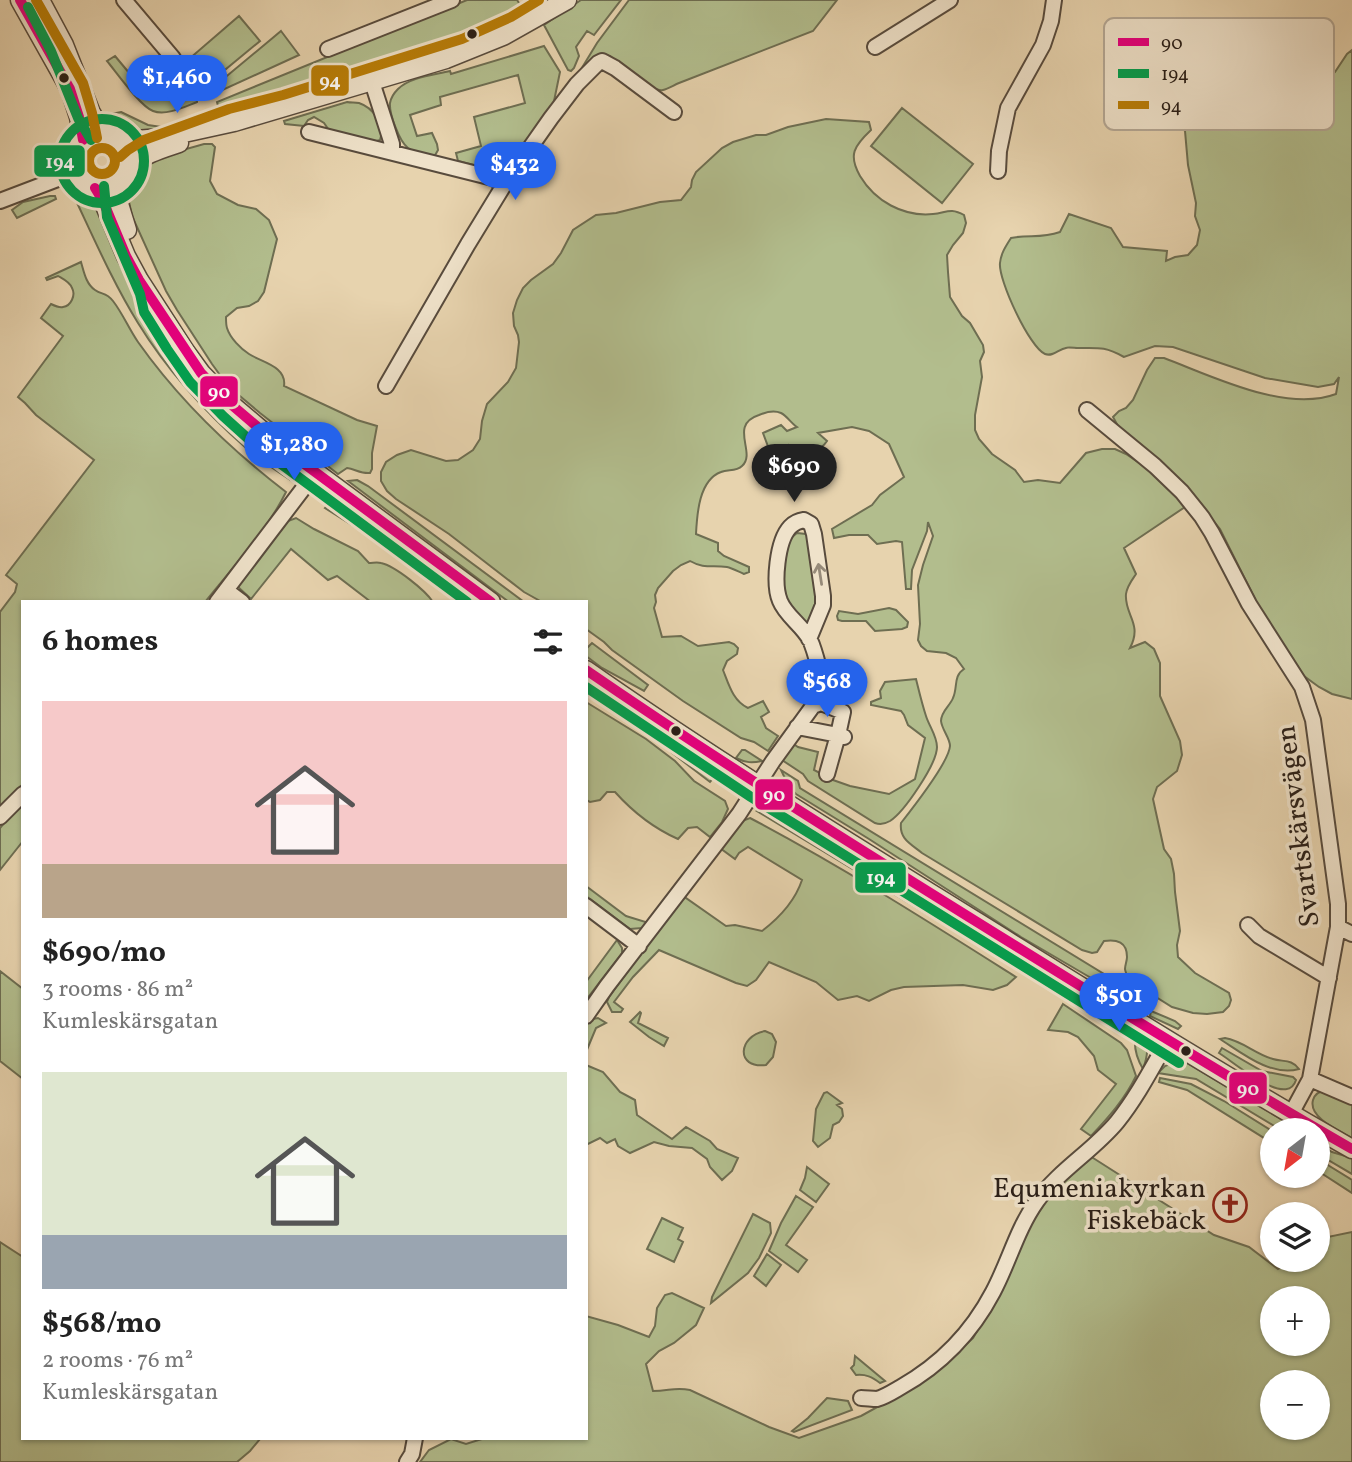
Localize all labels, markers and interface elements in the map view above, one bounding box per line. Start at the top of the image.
legend [1104,18,1334,130]
unlabelled marker [465,27,479,41]
text: 90 [1161,31,1183,57]
pin: $1,460 [120,55,234,115]
text: $1,460 [142,62,212,94]
text: 194 [1161,62,1189,88]
line badge: 94 [310,64,350,97]
text: 94 [319,69,341,95]
unlabelled marker [57,71,71,85]
text: 94 [1161,94,1182,120]
pin: $432 [474,142,556,202]
line badge: 194 [33,144,86,178]
text: $432 [490,149,540,181]
text: 194 [45,150,75,176]
line badge: 90 [199,375,239,408]
text: 90 [208,380,230,406]
pin: $1,280 [237,422,351,482]
text: $1,280 [260,429,328,461]
pin: $690 [753,444,835,504]
text: $690 [768,451,820,483]
one-way arrow [813,563,826,586]
text: 6 homes [42,621,158,663]
icon: filters [529,623,567,661]
pin: $568 [786,660,868,719]
text: $568 [802,666,852,698]
street label: Svartskärsvägen [1267,723,1331,929]
unlabelled marker [669,724,683,738]
icon: home [242,747,368,873]
line badge: 90 [754,778,794,811]
text: 90 [763,783,785,809]
line badge: 194 [854,861,907,894]
text: 194 [866,866,896,892]
text: $690/mo [42,932,166,974]
text: 3 rooms · 86 m² [42,974,193,1006]
pin: $501 [1078,974,1160,1033]
text: $501 [1095,980,1143,1012]
text: Kumleskärsgatan [42,1006,218,1038]
unlabelled marker [1179,1044,1193,1058]
line badge: 90 [1228,1071,1268,1105]
text: 90 [1237,1077,1259,1103]
icon: home [242,1118,368,1244]
north arrow [1260,1118,1330,1188]
map controls [1260,1118,1330,1440]
place label: Equmeniakyrkan Fiskebäck [993,1170,1206,1241]
church icon: Equmeniakyrkan Fiskebäck [1211,1186,1249,1224]
button: layers [1260,1202,1330,1272]
button: + [1260,1286,1330,1356]
text: $568/mo [42,1303,161,1345]
text: 2 rooms · 76 m² [42,1345,193,1377]
button: − [1260,1370,1330,1440]
text: Kumleskärsgatan [42,1377,218,1409]

